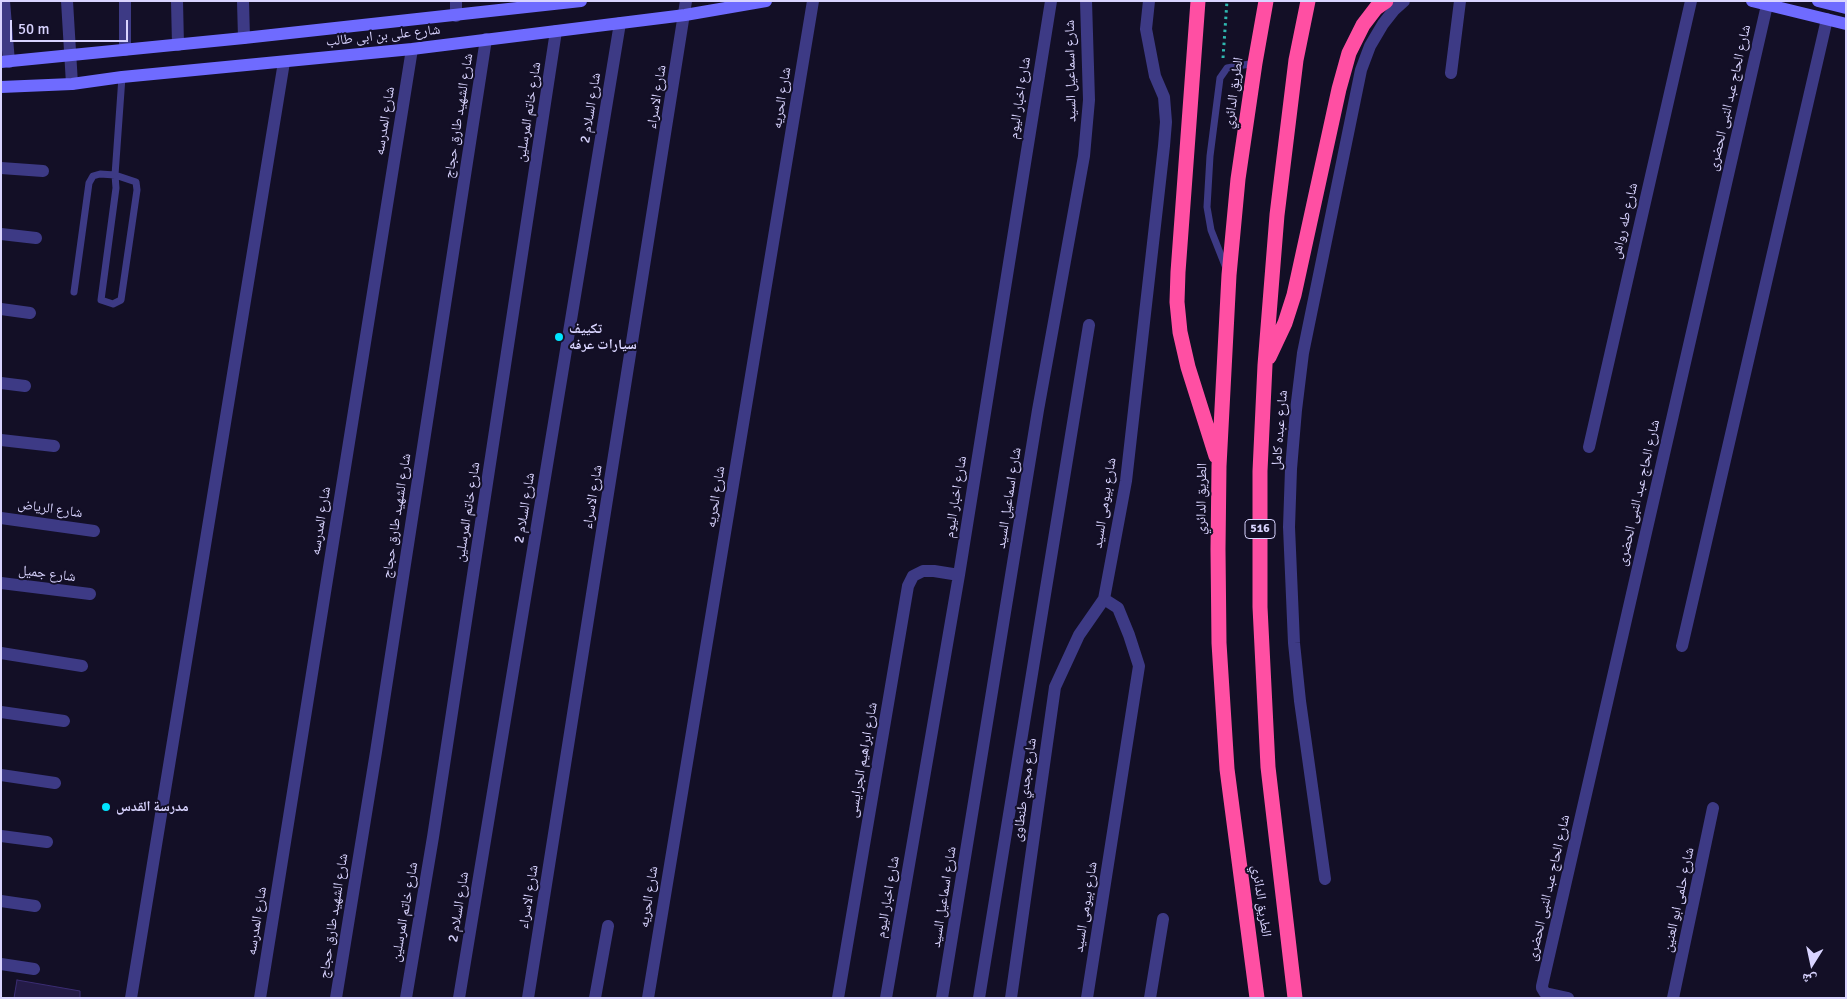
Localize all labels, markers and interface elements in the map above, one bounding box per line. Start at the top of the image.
scale bar [12,10,130,42]
text: 50 m [18,20,49,38]
street label: شارع اسماعيل السيد [1062,20,1080,122]
street label: شارع على بن ابى طالب [325,22,441,50]
street label: شارع الحاج عبد النبى الحضرى [1705,23,1755,173]
street label: شارع الشهيد طارق حجاج [441,52,477,180]
street label: شارع اخبار اليوم [1005,56,1035,140]
street label: الطريق الدائري [1221,56,1247,130]
street label: شارع خاتم المرسلين [513,61,545,163]
street label: شارع الاسراء [644,64,670,130]
street label: شارع الحريه [769,66,795,130]
street label: شارع السلام 2 [577,71,605,145]
street label: شارع المدرسه [371,85,399,157]
street label: شارع طه رواش [1608,181,1642,261]
place label: تكييف سيارات عرفه [569,321,637,354]
marker: تكييف سيارات عرفه [553,331,565,343]
street label: شارع عبده كامل [1268,389,1292,471]
street label: شارع الحاج عبد النبى الحضرى [1614,418,1664,568]
street label: شارع اسماعيل السيد [993,446,1025,550]
street label: شارع الشهيد طارق حجاج [379,452,415,580]
street label: شارع اخبار اليوم [941,455,971,539]
street label: شارع بيومى السيد [1090,457,1120,549]
street label: شارع خاتم المرسلين [452,461,484,563]
street label: الطريق الدائري [1193,463,1211,535]
street label: شارع الاسراء [580,464,606,530]
street label: شارع الحريه [703,465,729,529]
street label: شارع السلام 2 [511,471,539,545]
street label: شارع المدرسه [307,485,335,557]
street label: شارع الرياض [16,496,84,522]
road number: 516 [1245,520,1275,538]
street label: شارع جميل [17,562,77,586]
street label: شارع ابراهيم الجرايسى [845,701,881,819]
street label: شارع مجدي طنطاوى [1009,737,1041,843]
place label: مدرسة القدس [116,799,189,815]
marker: مدرسة القدس [100,801,112,813]
street label: شارع الحاج عبد النبى الحضرى [1524,813,1574,963]
street label: شارع اسماعيل السيد [928,845,960,949]
street label: شارع حلمى ابو العنين [1660,846,1698,954]
street label: شارع الشهيد طارق حجاج [316,852,352,980]
street label: شارع اخبار اليوم [873,855,903,939]
street label: شارع خاتم المرسلين [388,861,422,963]
street label: شارع بيومى السيد [1071,861,1101,953]
street label: شارع الاسراء [516,864,542,930]
street label: الطريق الدائري [1248,864,1274,938]
street label: شارع الحريه [636,865,662,929]
street label: شارع السلام 2 [445,870,473,944]
street label: شارع المدرسه [243,885,271,957]
north arrow [1787,939,1837,989]
text: ش [1801,970,1818,989]

